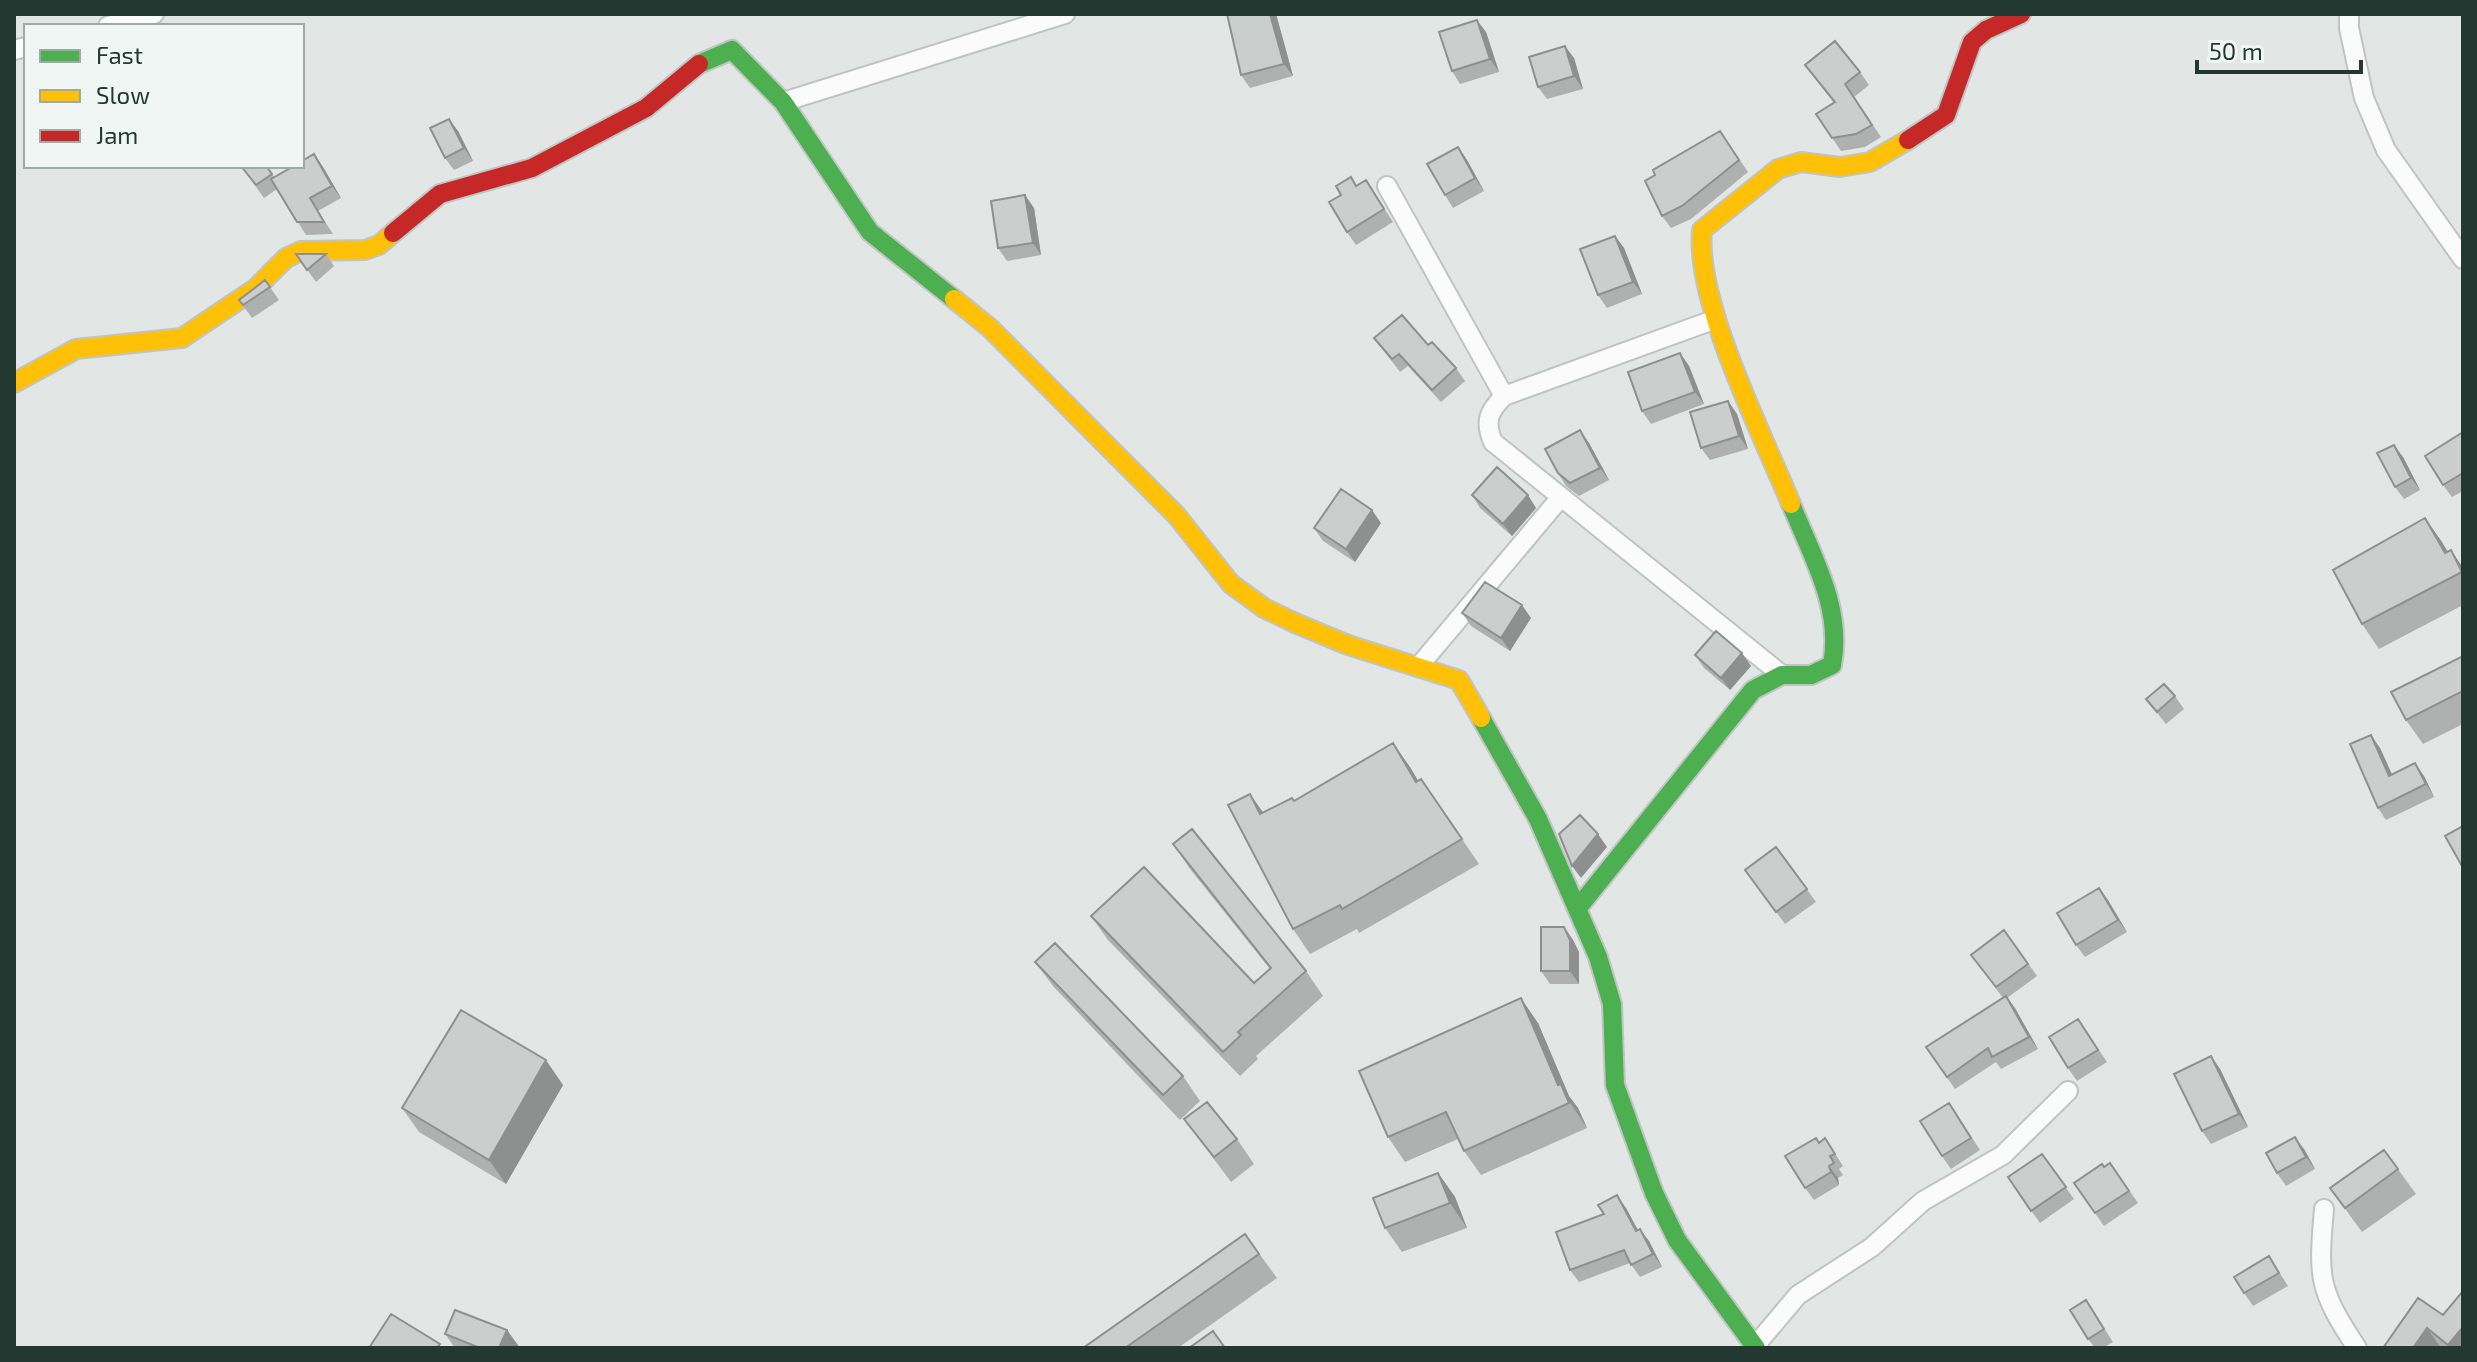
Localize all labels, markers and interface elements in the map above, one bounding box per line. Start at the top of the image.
legend [24,24,304,168]
scale bar [2197,24,2361,74]
text: 50 m [2209,36,2263,65]
text: Fast [96,40,143,69]
text: Slow [96,80,150,109]
text: Jam [96,120,138,149]

